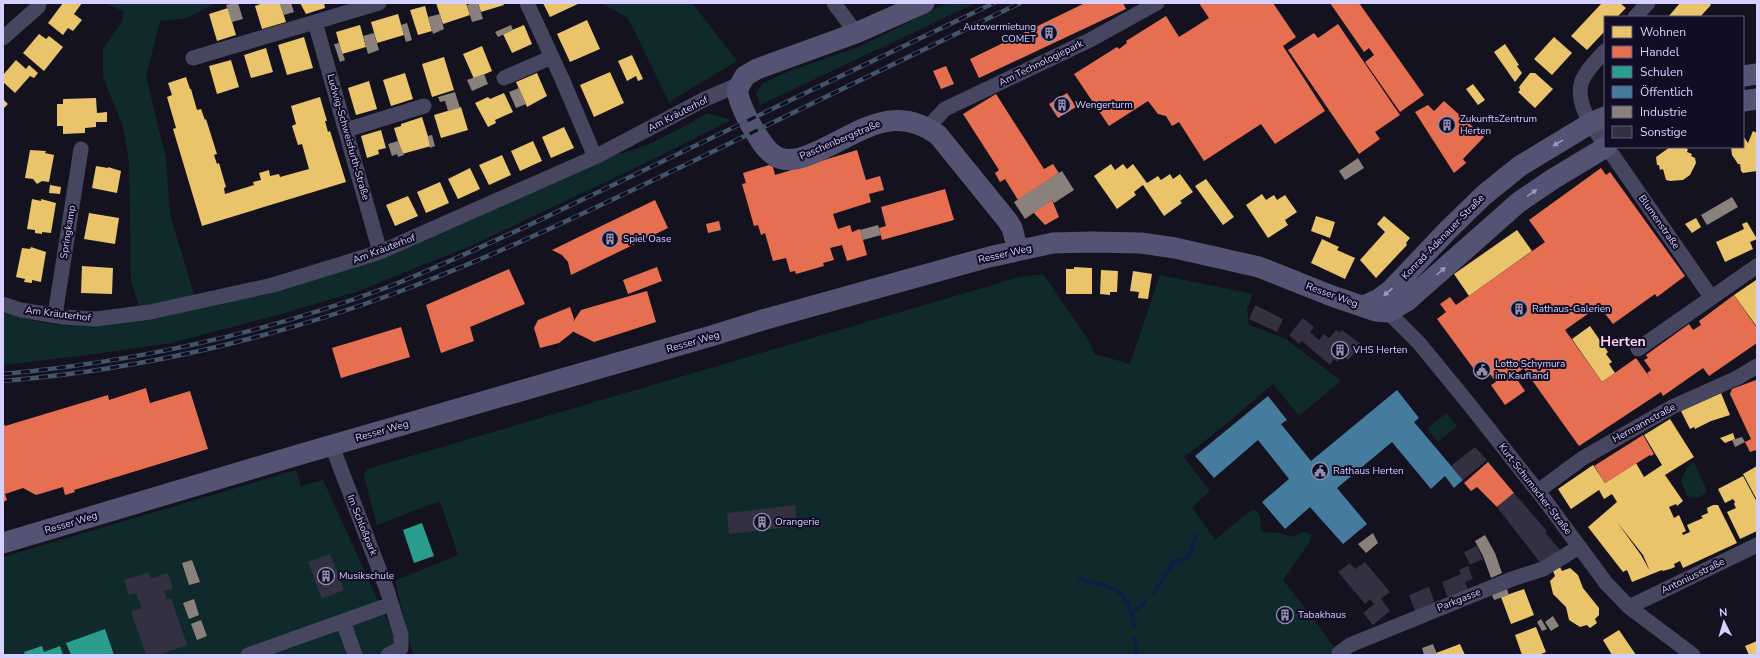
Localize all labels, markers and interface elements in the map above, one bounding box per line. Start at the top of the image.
legend [1604,16,1744,148]
place label: Autovermietung COMET [963,20,1036,46]
building icon: Autovermietung COMET [1039,23,1059,43]
text: Wohnen [1640,24,1686,40]
street label: Am Technologiepark [996,36,1086,90]
text: Handel [1640,44,1680,60]
text: Schulen [1640,64,1683,80]
street label: Ludwig-Schweisfurth-Straße [323,72,373,202]
text: Öffentlich [1640,84,1693,100]
street label: Am Kräuterhof [645,92,711,135]
building icon: Wengerturm [1052,95,1072,115]
place label: Wengerturm [1075,98,1133,112]
text: Industrie [1640,104,1687,120]
place label: ZukunftsZentrum Herten [1460,112,1537,138]
building icon: ZukunftsZentrum Herten [1437,115,1457,135]
street label: Paschenbergstraße [797,117,883,163]
text: Sonstige [1640,124,1687,140]
one-way arrow [1552,140,1564,147]
one-way arrow [1526,189,1537,197]
street label: Konrad-Adenauer-Straße [1398,191,1488,283]
street label: Blumenstraße [1635,192,1683,252]
street label: Springkamp [57,204,79,260]
building icon: Spiel Oase [600,229,620,249]
street label: Am Kräuterhof [351,230,418,267]
place label: Spiel Oase [623,232,671,246]
street label: Resser Weg [977,241,1033,267]
one-way arrow [1436,266,1446,276]
street label: Resser Weg [1304,279,1360,311]
one-way arrow [1383,288,1393,297]
building icon: Rathaus-Galerien [1509,299,1529,319]
place label: Rathaus-Galerien [1532,302,1611,316]
street label: Am Kräuterhof [24,303,92,325]
street label: Resser Weg [665,328,721,356]
district label: Herten [1600,332,1646,351]
building icon: VHS Herten [1330,340,1350,360]
place label: VHS Herten [1352,343,1407,357]
place label: Lotto Schymura im Kaufland [1495,357,1565,383]
public building icon: Lotto Schymura im Kaufland [1472,360,1492,380]
street label: Hermannstraße [1610,400,1678,446]
street label: Resser Weg [354,417,410,445]
street label: Kurt-Schumacher-Straße [1495,441,1575,537]
public building icon: Rathaus Herten [1310,461,1330,481]
place label: Rathaus Herten [1333,464,1404,478]
street label: Im Schloßpark [343,492,381,558]
street label: Resser Weg [43,508,99,538]
building icon: Orangerie [752,512,772,532]
place label: Orangerie [775,515,820,529]
street label: Antoniusstraße [1659,555,1727,597]
building icon: Musikschule [316,566,336,586]
place label: Musikschule [339,569,394,583]
street label: Parkgasse [1435,585,1483,615]
north arrow [1704,602,1744,642]
building icon: Tabakhaus [1275,605,1295,625]
text: N [1718,605,1728,620]
place label: Tabakhaus [1298,608,1346,622]

